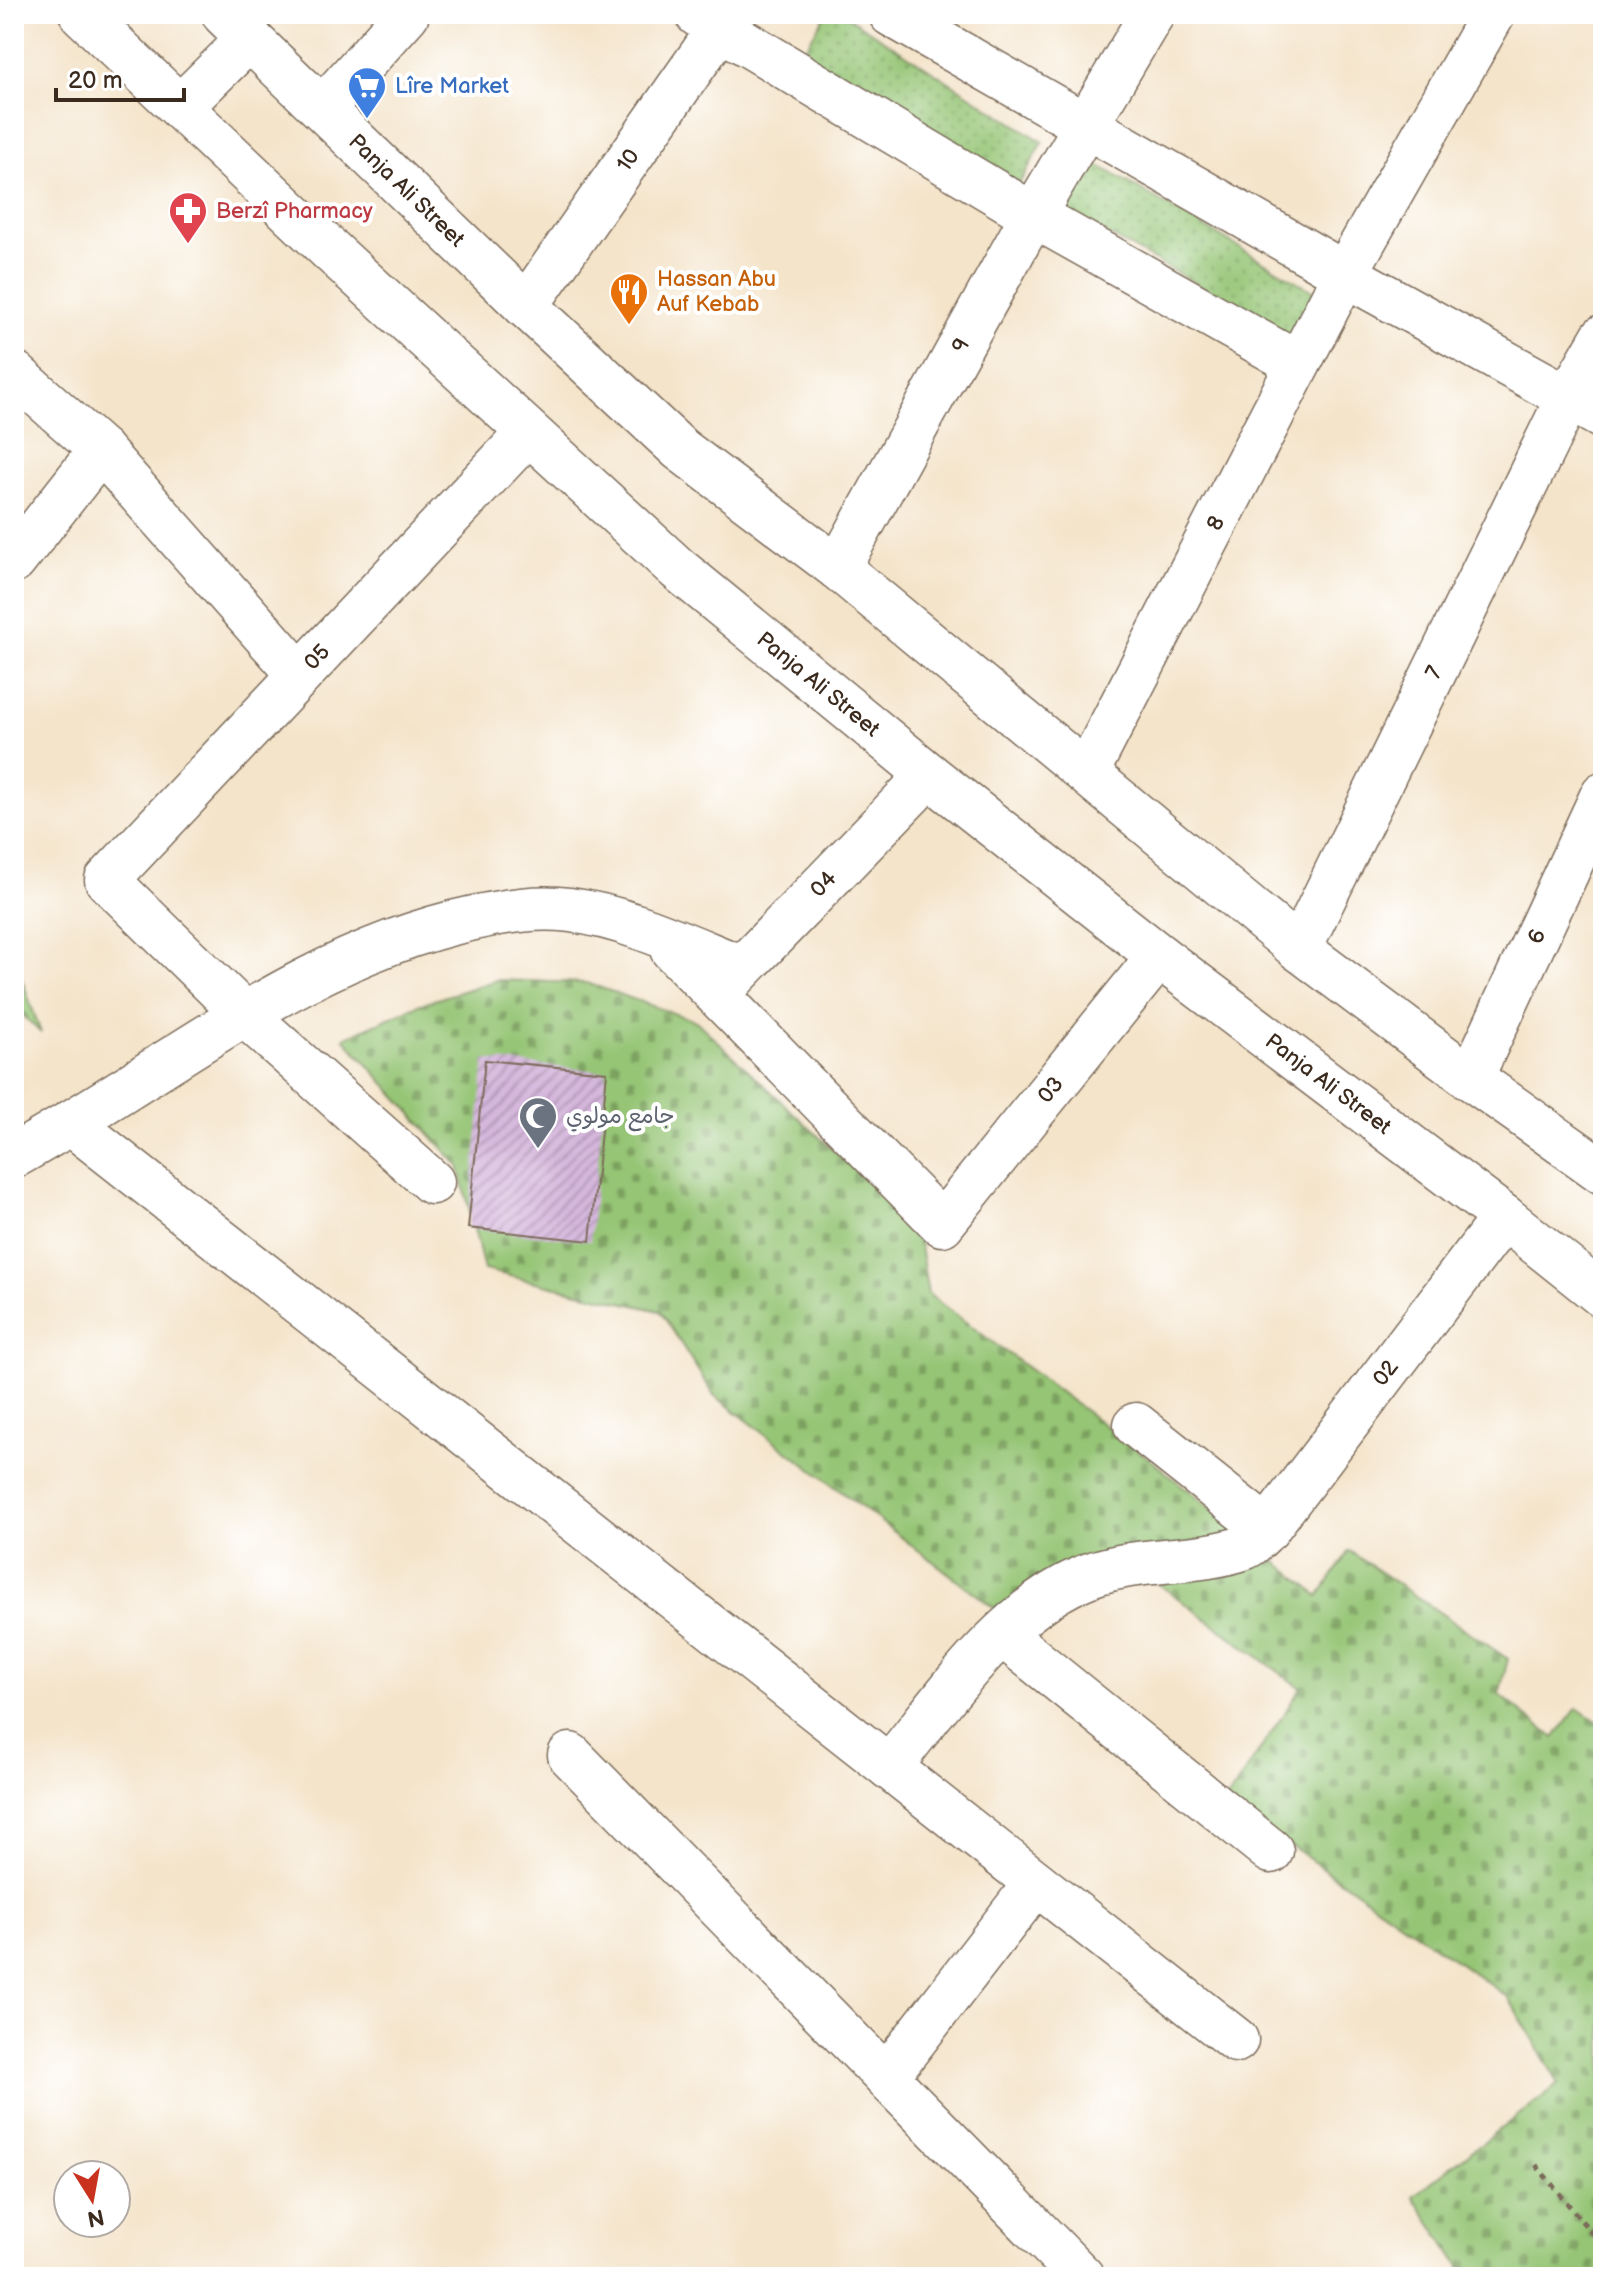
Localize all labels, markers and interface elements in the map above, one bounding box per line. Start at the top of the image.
scale bar [56,52,184,102]
supermarket icon: Lîre Market [346,65,388,120]
text: 20 m [68,66,123,95]
place label: Lîre Market [395,73,509,100]
street label: Panja Ali Street [343,128,470,253]
street label: 10 [611,144,645,177]
pharmacy icon: Berzî Pharmacy [167,190,209,245]
place label: Berzî Pharmacy [216,198,373,225]
place label: Hassan Abu Auf Kebab [657,266,776,318]
restaurant icon: Hassan Abu Auf Kebab [608,271,650,326]
street label: 9 [946,334,976,358]
street label: 8 [1201,511,1231,535]
street label: Panja Ali Street [751,626,885,743]
street label: 05 [298,639,336,676]
street label: 7 [1420,661,1449,683]
street label: 04 [805,865,843,903]
street label: 6 [1522,925,1552,948]
street label: Panja Ali Street [1260,1028,1397,1140]
street label: 03 [1032,1071,1069,1109]
mosque icon: جامع مولوي [517,1095,559,1150]
place label: جامع مولوي [566,1103,675,1132]
street label: 02 [1367,1354,1404,1391]
north arrow [52,2159,132,2239]
text: N [85,2202,106,2232]

